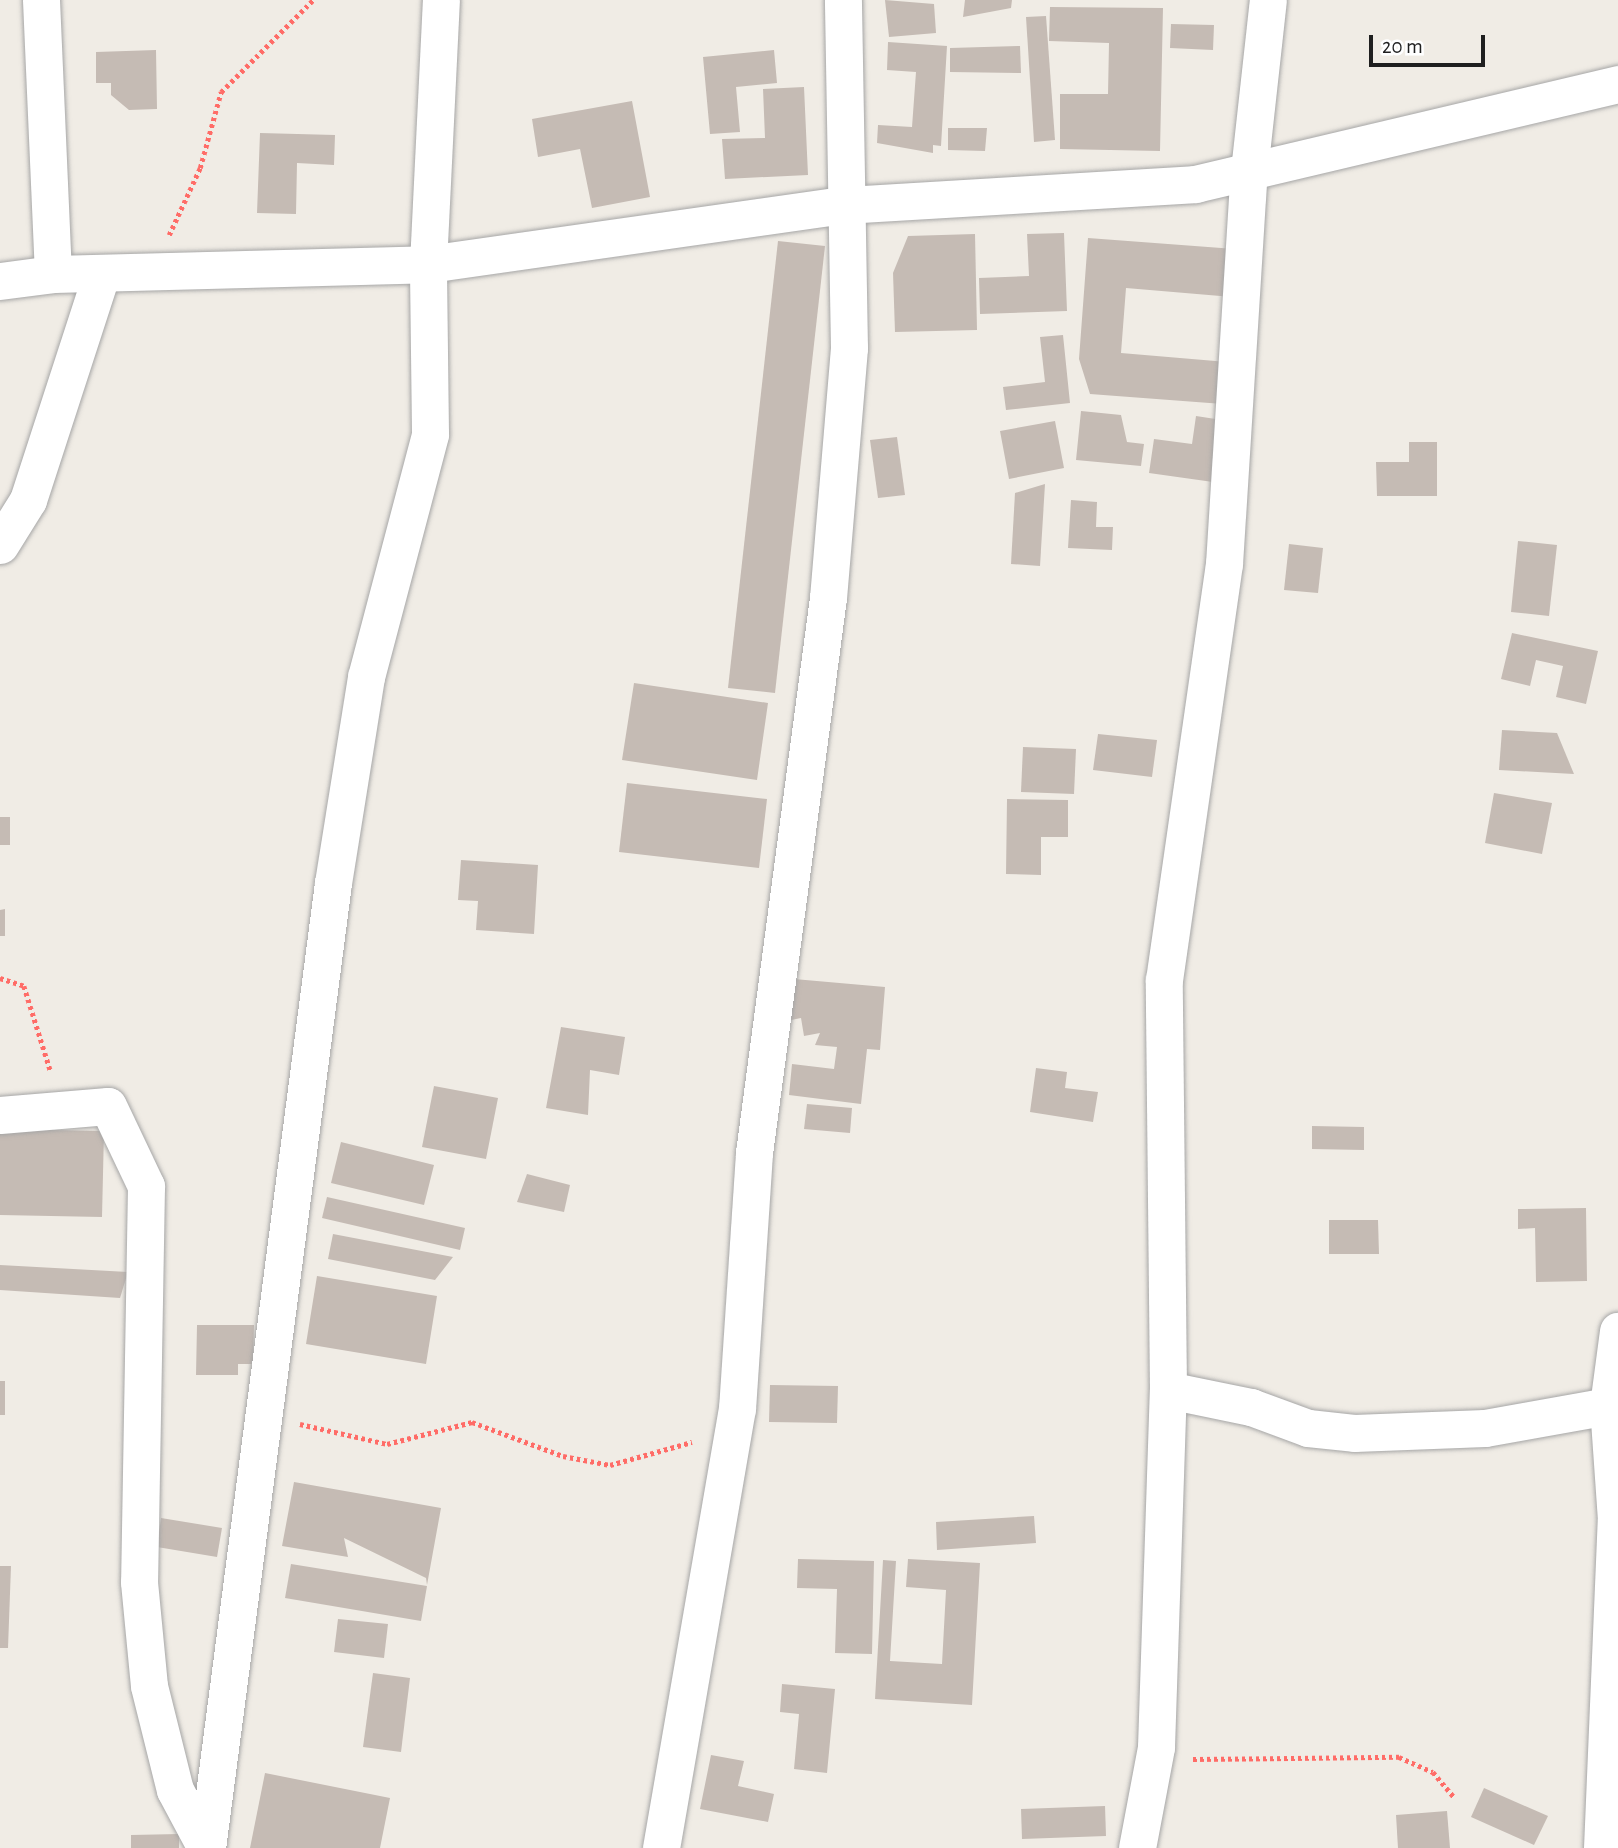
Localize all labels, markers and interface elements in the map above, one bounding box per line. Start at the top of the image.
scale bar [1373,21,1488,65]
text: 20 m [1382,36,1423,57]

